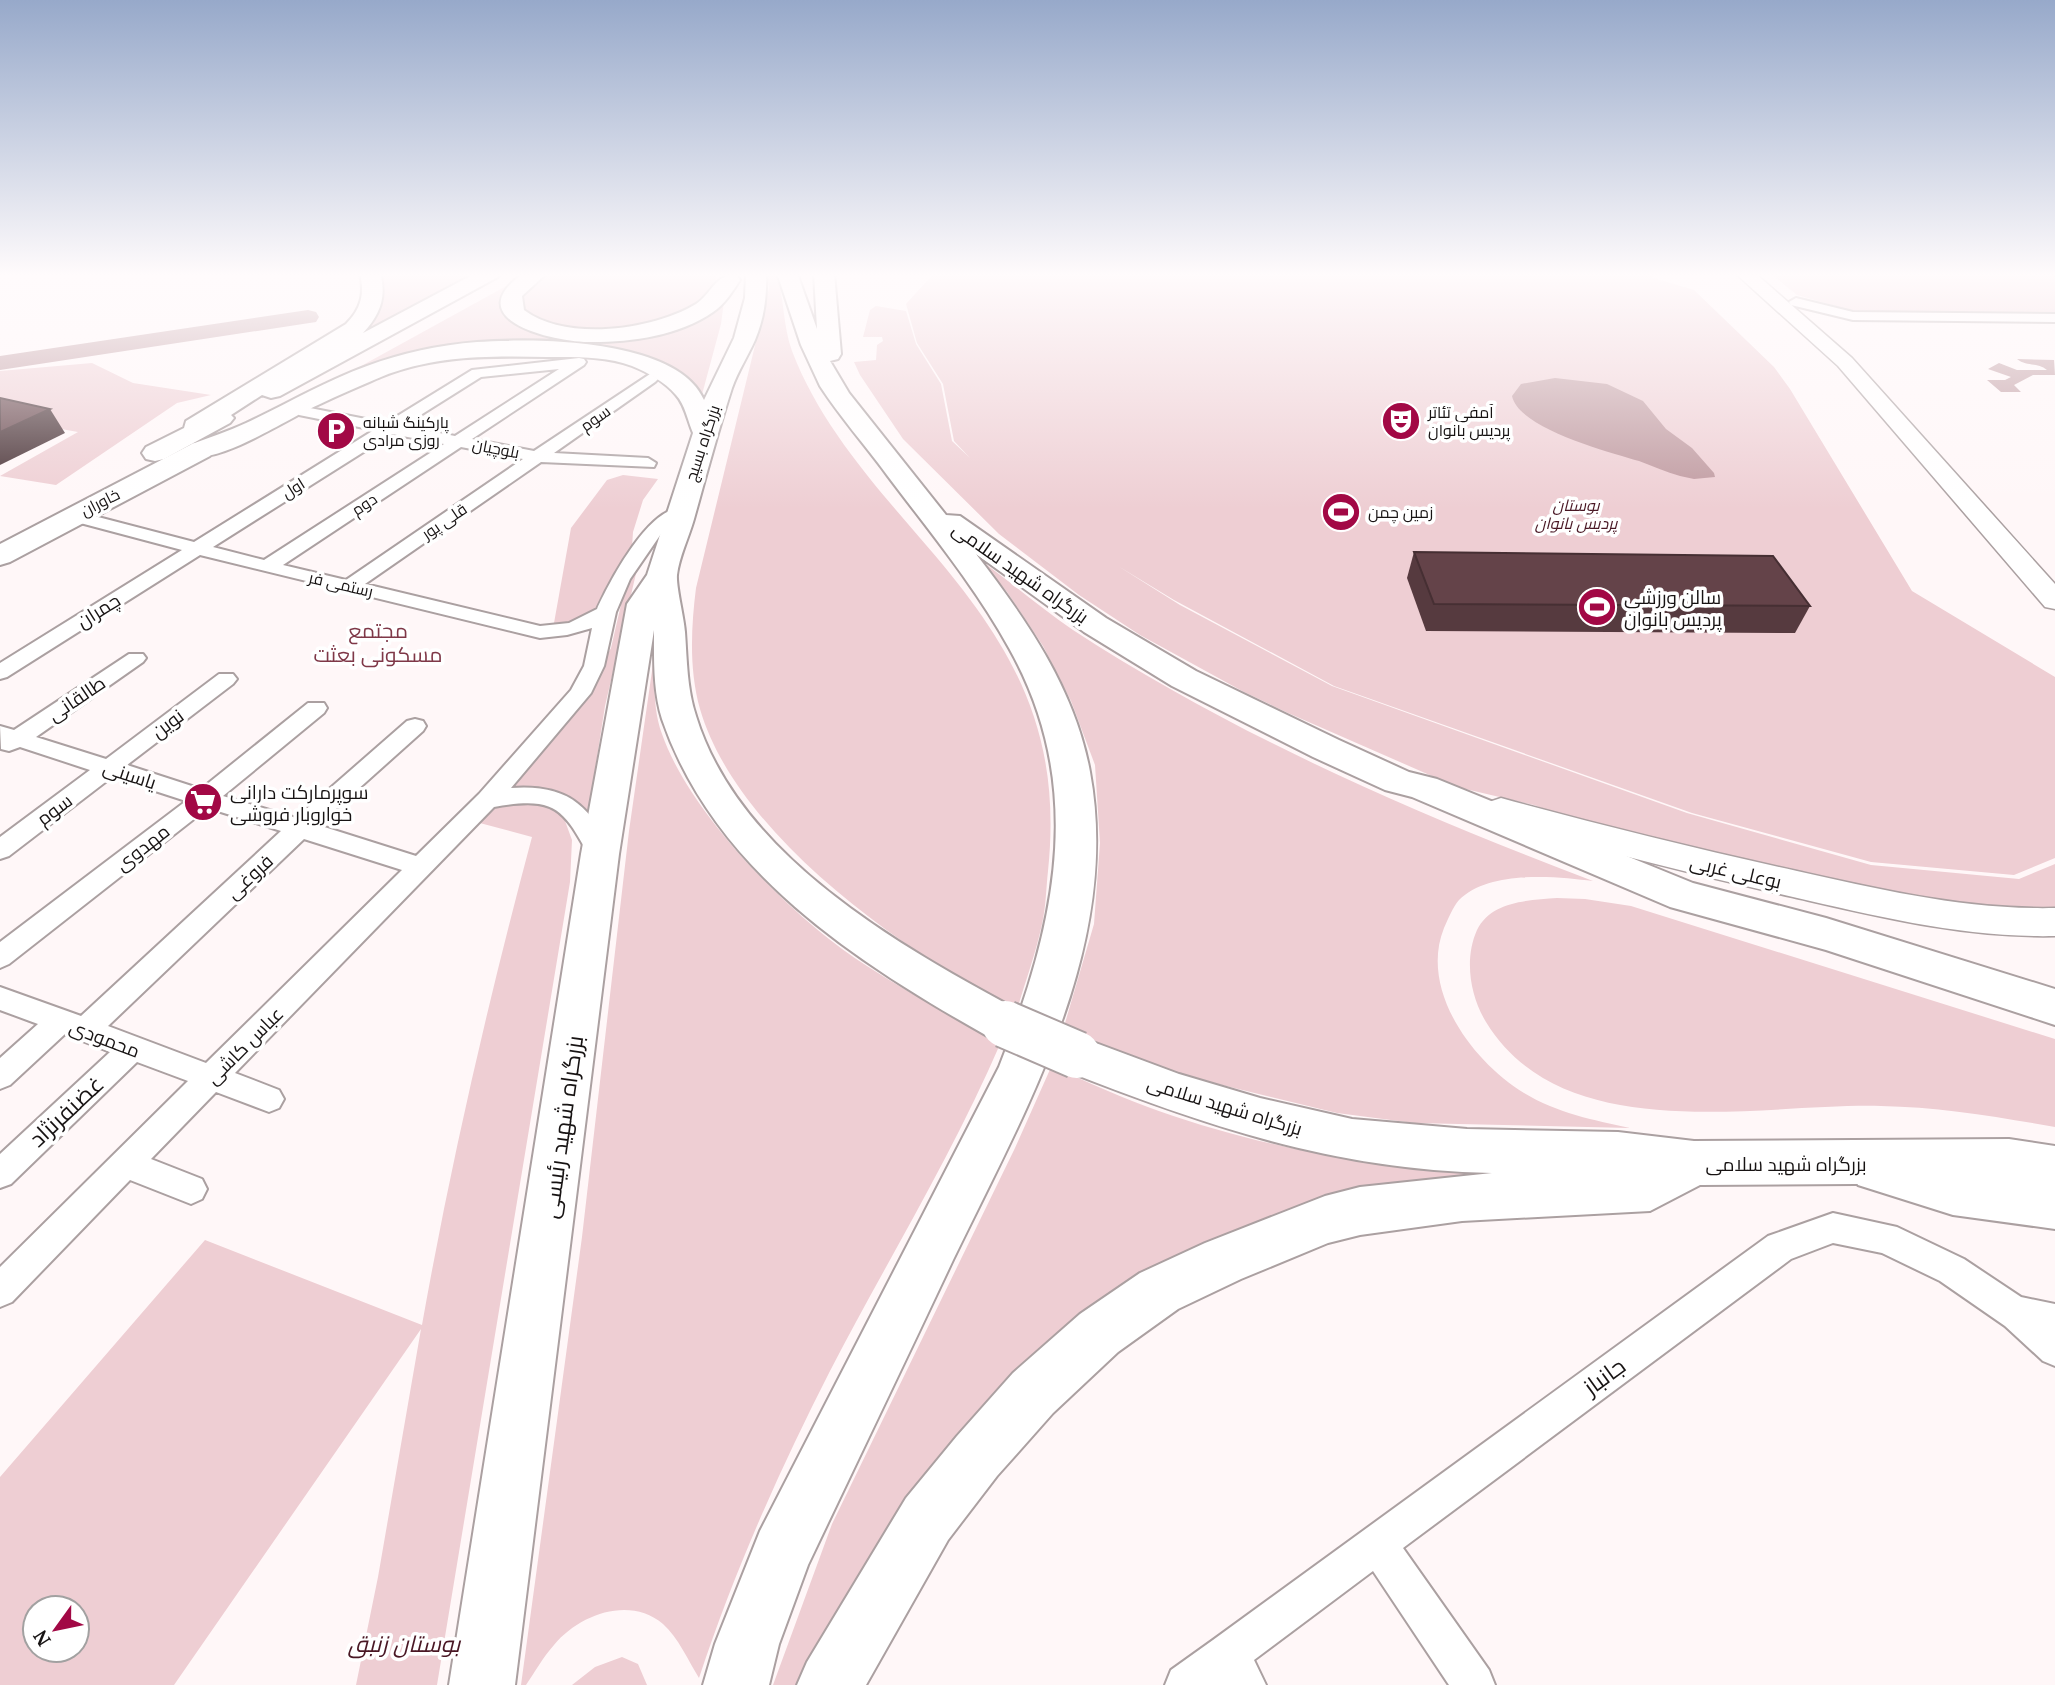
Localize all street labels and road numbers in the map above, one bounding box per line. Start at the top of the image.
street label: سوم [575,400,615,437]
street label: بزرگراه بسیج [679,402,726,484]
street label: بلوچیان [470,433,521,464]
street label: اول [277,472,309,504]
street label: خاوران [77,483,123,521]
street label: دوم [347,488,382,521]
street label: قلی پور [416,498,472,546]
street label: بزرگراه شهید سلامی [948,516,1094,628]
street label: رستمی فر [306,566,375,602]
street label: چمران [72,587,125,634]
street label: طالقانی [42,670,110,726]
street label: نوین [146,703,188,743]
street label: یاسینی [100,754,160,794]
street label: سوم [31,787,78,832]
street label: مهدوی [110,818,174,876]
street label: فروغی [220,848,278,904]
street label: بوعلی غربی [1688,848,1784,894]
street label: عباس کاشی [200,1001,288,1089]
street label: محمودی [66,1013,144,1063]
street label: بزرگراه شهید رئیسی [534,1033,590,1221]
street label: غضنفرنژاد [22,1068,110,1154]
street label: بزرگراه شهید سلامی [1144,1069,1306,1141]
street label: بزرگراه شهید سلامی [1705,1151,1867,1176]
street label: جانباز [1575,1350,1631,1403]

